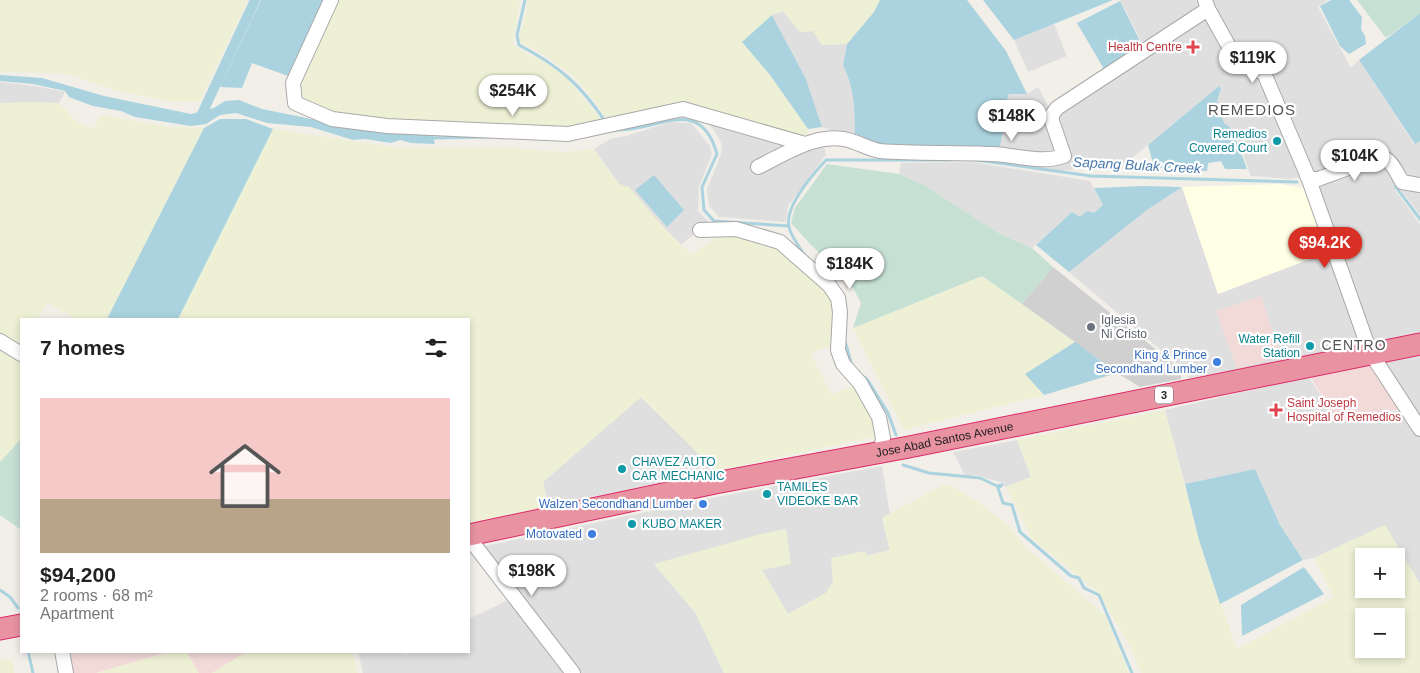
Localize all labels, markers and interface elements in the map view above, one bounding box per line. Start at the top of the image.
place label: Health Centre [1108,40,1182,54]
marker: Health Centre [1186,40,1200,54]
pin: $119K [1218,42,1288,84]
text: $119K [1230,49,1276,66]
pin: $254K [478,74,548,117]
text: $254K [489,82,537,99]
pin: $148K [977,100,1047,142]
district label: REMEDIOS [1208,101,1296,118]
text: $148K [988,107,1036,124]
place label: Remedios Covered Court [1189,127,1268,155]
marker: Remedios Covered Court [1271,135,1283,147]
pin: $104K [1320,140,1390,182]
text: $104K [1331,147,1379,164]
water label: Sapang Bulak Creek [1072,154,1203,176]
pin: $94.2K [1284,226,1366,269]
text: $94.2K [1299,234,1351,251]
pin: $184K [815,248,885,290]
text: $184K [826,255,874,272]
place label: Iglesia Ni Cristo [1101,313,1147,341]
marker: Iglesia Ni Cristo [1085,321,1097,333]
place label: Water Refill Station [1238,332,1300,360]
icon: filters [422,334,450,362]
text: 7 homes [40,336,125,359]
district label: CENTRO [1321,337,1387,353]
marker: Water Refill Station [1304,340,1316,352]
place label: King & Prince Secondhand Lumber [1096,348,1207,376]
marker: King & Prince Secondhand Lumber [1211,356,1223,368]
road number: 3 [1155,386,1173,404]
place label: Saint Joseph Hospital of Remedios [1287,396,1401,424]
marker: Saint Joseph Hospital of Remedios [1269,403,1283,417]
street label: Jose Abad Santos Avenue [874,419,1015,460]
icon: home [200,431,290,521]
place label: CHAVEZ AUTO CAR MECHANIC [632,455,725,483]
marker: CHAVEZ AUTO CAR MECHANIC [616,463,628,475]
place label: TAMILES VIDEOKE BAR [777,480,859,508]
marker: TAMILES VIDEOKE BAR [761,488,773,500]
place label: Walzen Secondhand Lumber [539,497,693,511]
marker: Walzen Secondhand Lumber [697,498,709,510]
place label: KUBO MAKER [642,517,722,531]
marker: KUBO MAKER [626,518,638,530]
place label: Motovated [526,527,582,541]
marker: Motovated [586,528,598,540]
map controls [1355,548,1405,658]
button: + [1355,548,1405,598]
pin: $198K [497,554,567,597]
text: $198K [508,562,556,579]
text: $94,200 [40,563,116,586]
text: 2 rooms · 68 m² [40,587,153,604]
text: Apartment [40,605,114,622]
button: − [1355,608,1405,658]

